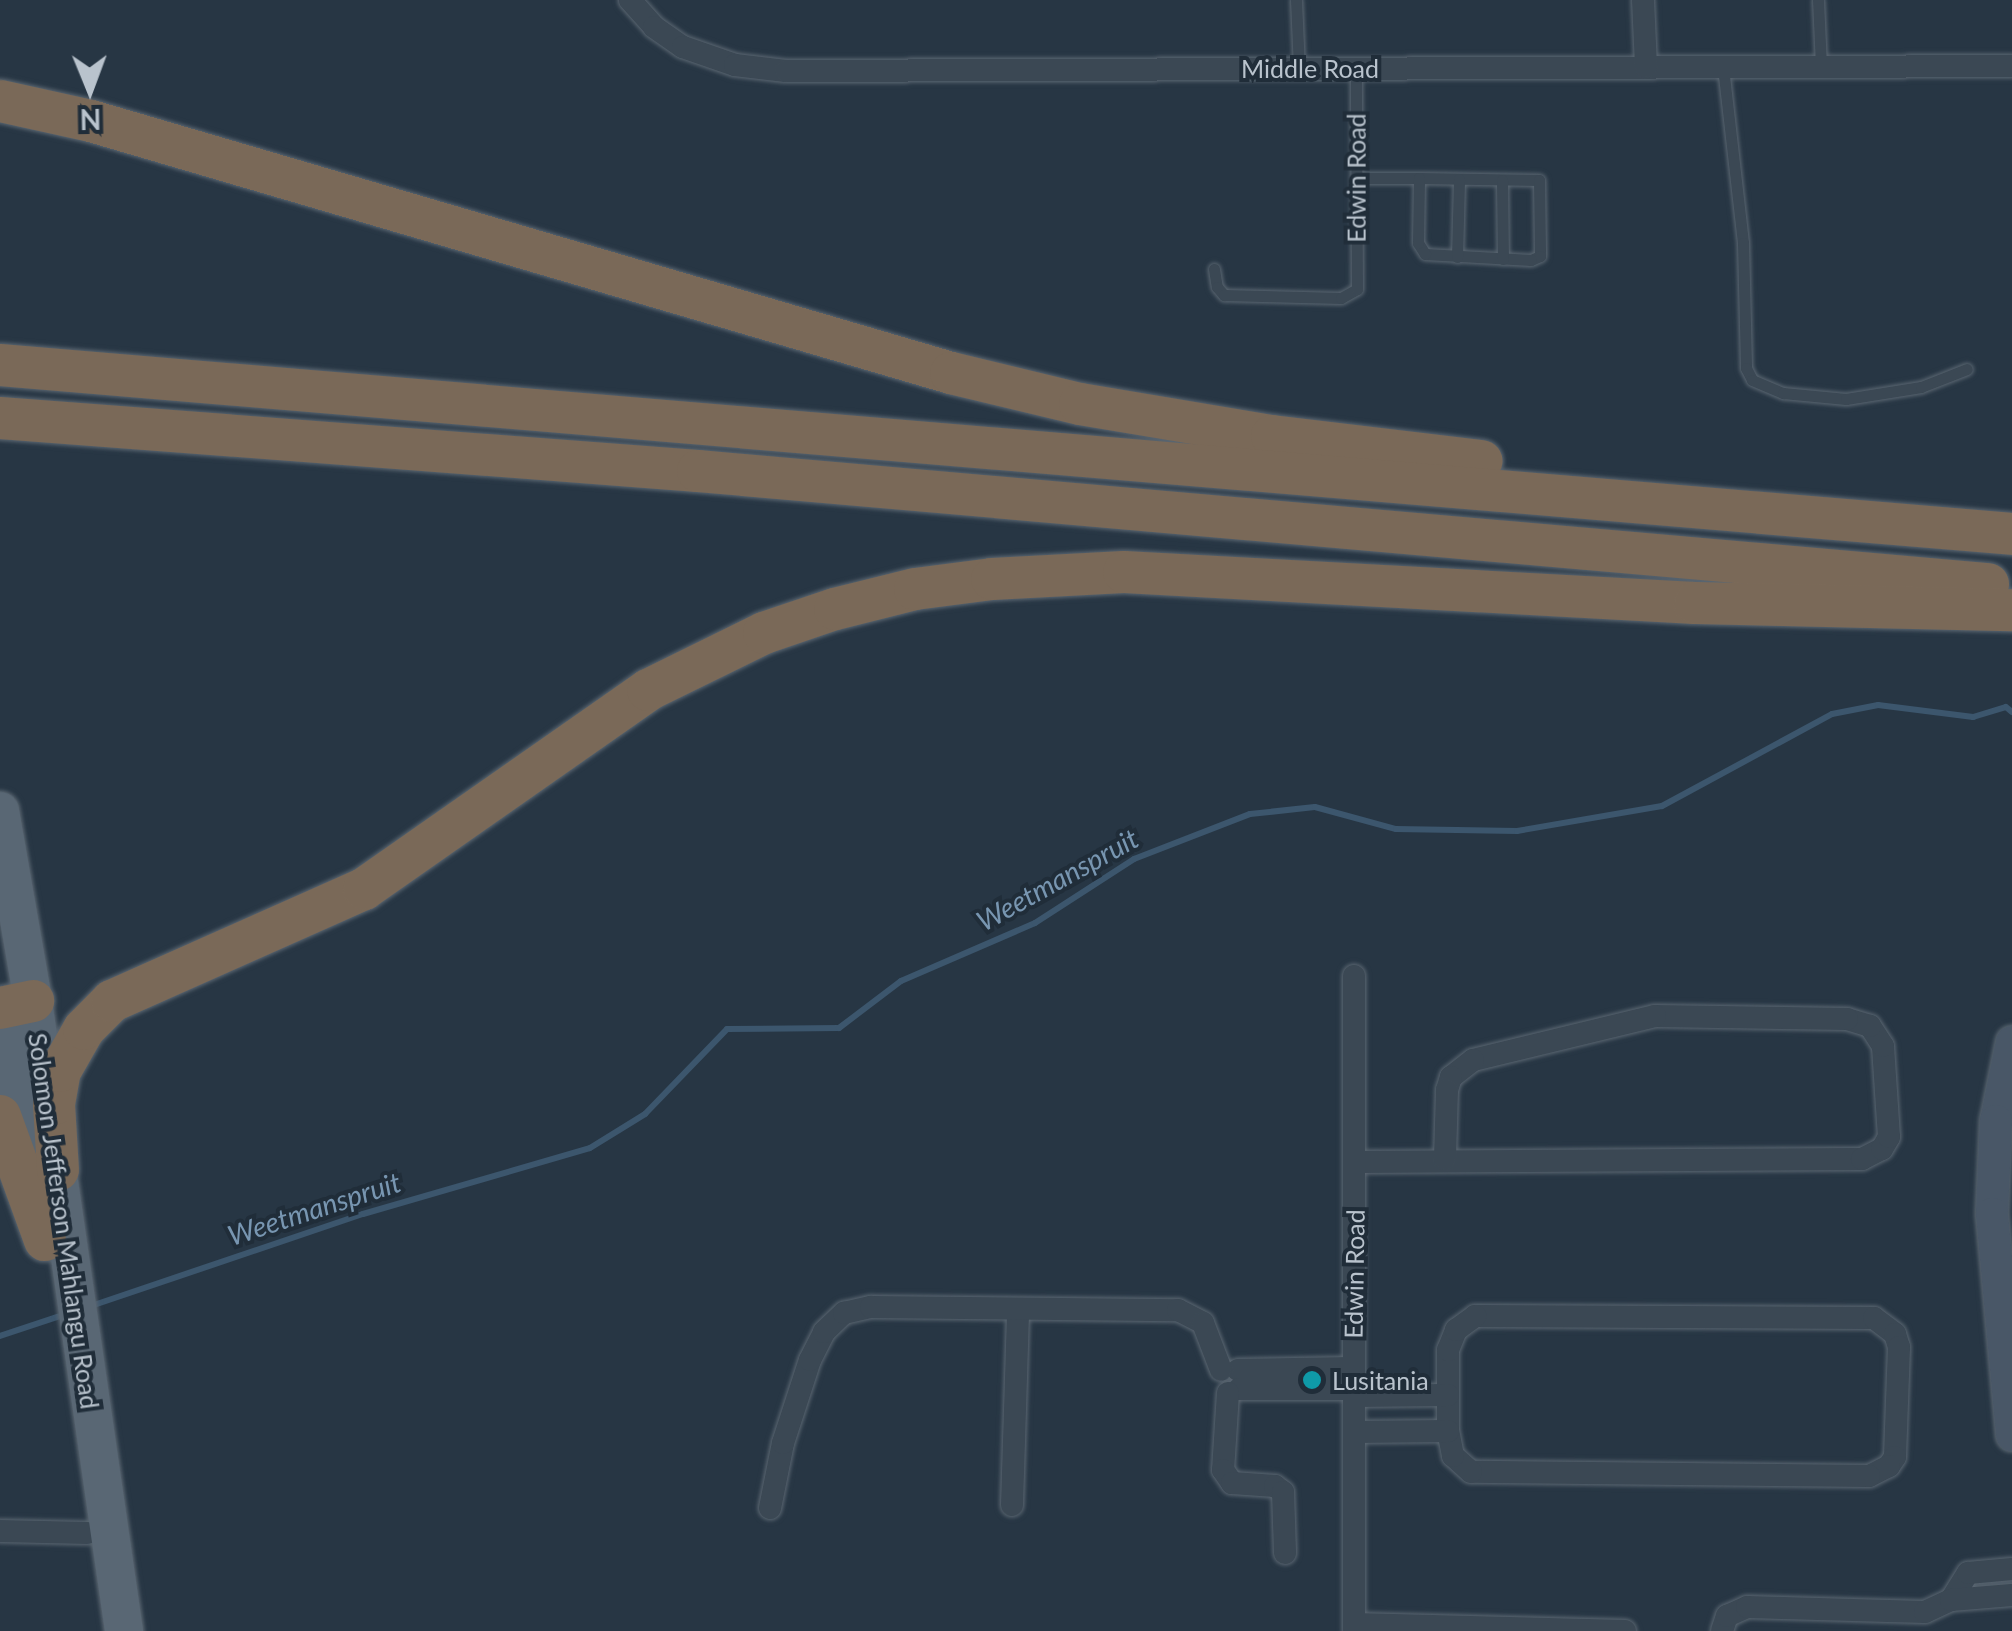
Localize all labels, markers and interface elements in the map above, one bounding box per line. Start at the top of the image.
north arrow [40,40,140,140]
street label: Middle Road [1241,53,1379,83]
text: N [79,103,102,137]
street label: Edwin Road [1341,113,1371,243]
water label: Weetmanspruit [970,821,1144,937]
street label: Solomon Jefferson Mahlangu Road [23,1031,105,1411]
water label: Weetmanspruit [223,1164,405,1252]
street label: Edwin Road [1338,1209,1370,1339]
place label: Lusitania [1332,1365,1429,1395]
marker: Lusitania [1301,1369,1323,1391]

